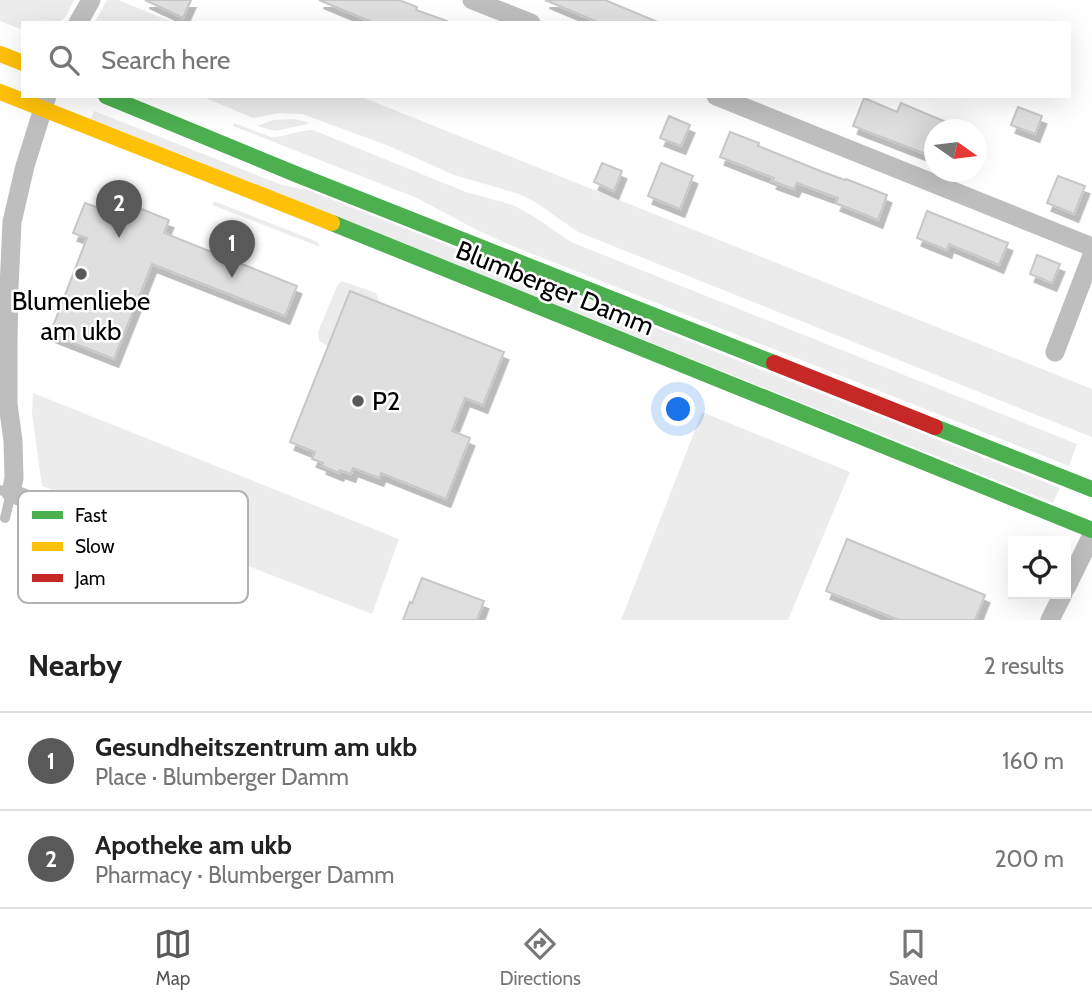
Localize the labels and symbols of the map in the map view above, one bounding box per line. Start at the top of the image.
north arrow [924,119,987,182]
pin: 2 [96,180,142,238]
pin: 1 [209,220,255,278]
street label: Blumberger Damm [451,234,659,342]
marker: Blumenliebe am ukb [73,266,89,282]
place label: Blumenliebe am ukb [12,285,150,347]
place label: P2 [372,385,401,417]
your location [661,392,695,426]
marker: P2 [350,393,366,409]
legend [18,491,248,603]
text: Fast [75,504,108,527]
text: Slow [75,535,115,558]
text: Jam [74,567,105,590]

